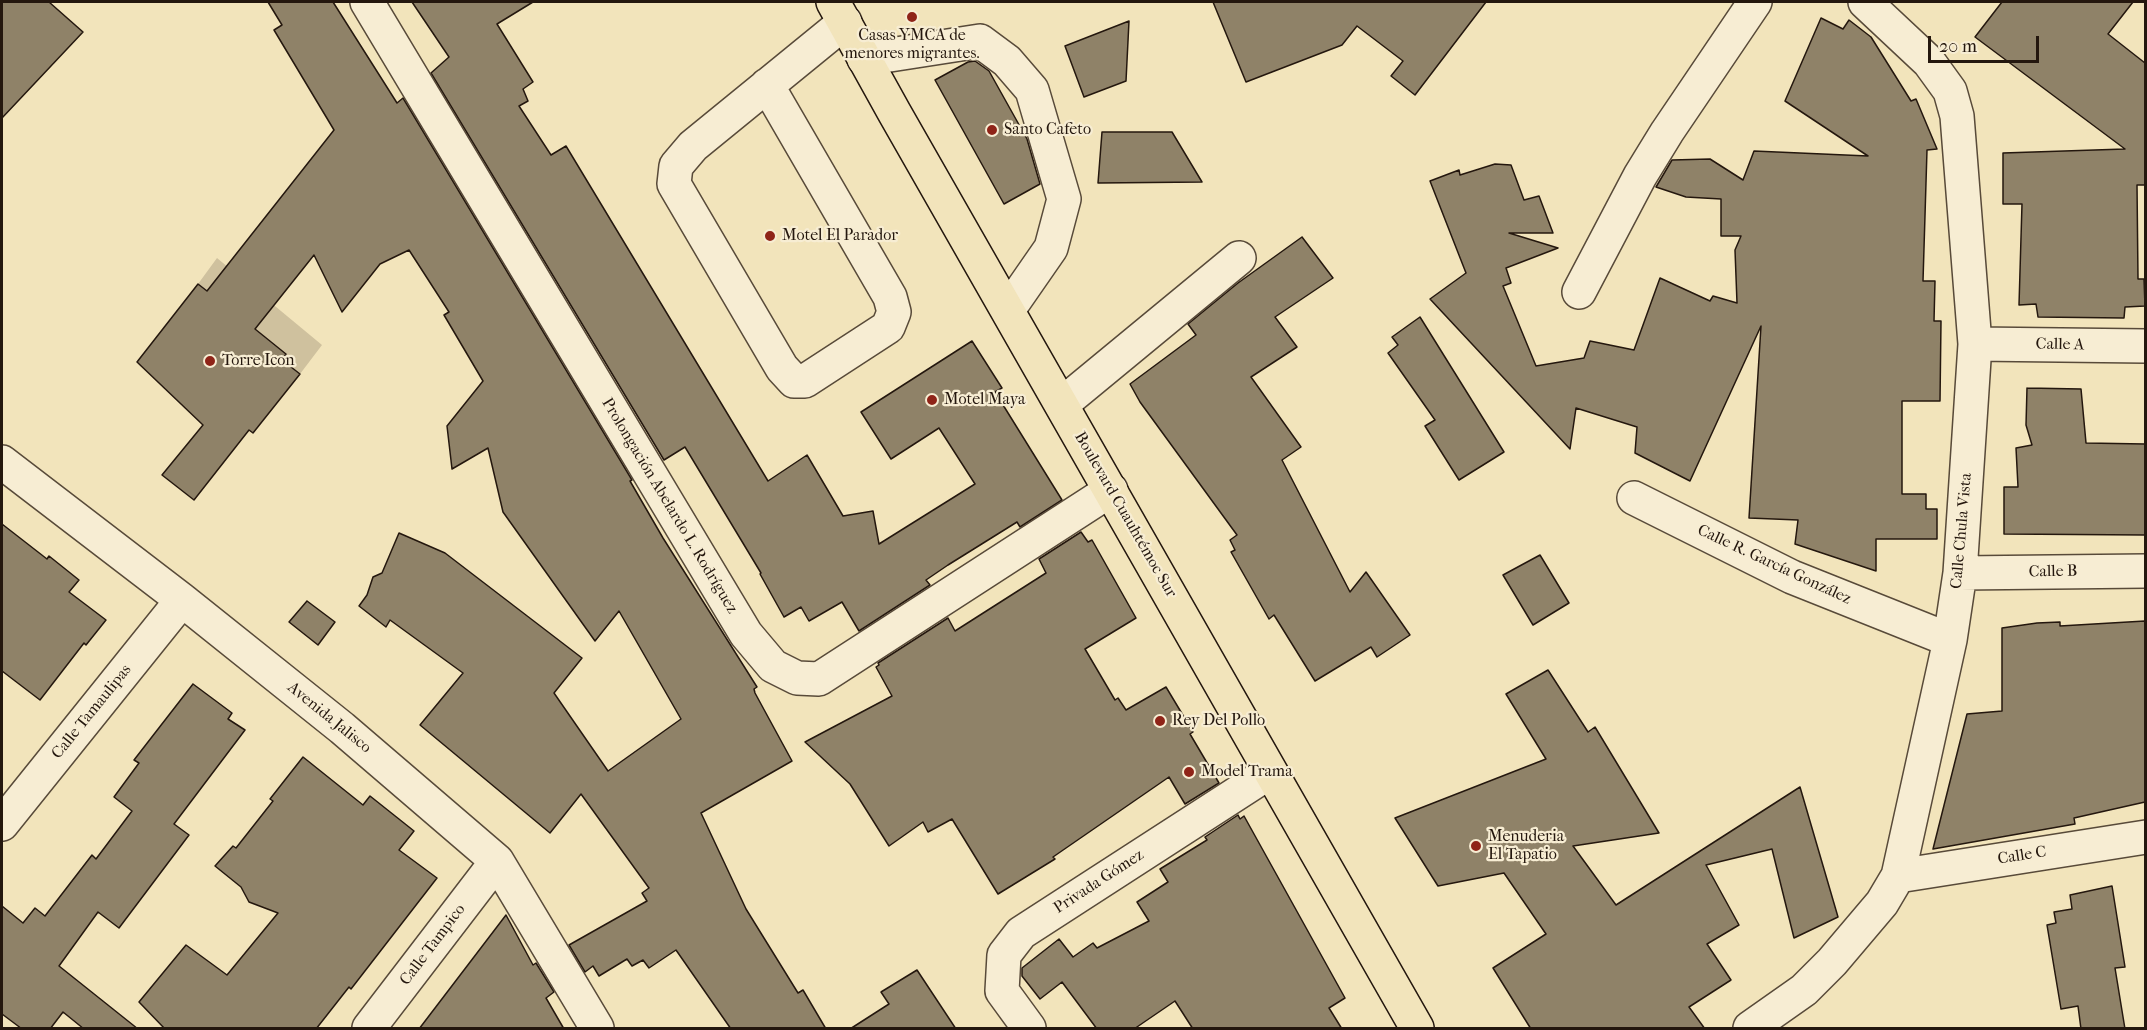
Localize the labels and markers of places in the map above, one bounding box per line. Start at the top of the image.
marker: Casas YMCA de menores migrantes. [905,10,919,24]
place label: Casas YMCA de menores migrantes. [845,26,979,64]
place label: Santo Cafeto [1004,120,1091,140]
marker: Santo Cafeto [985,123,999,137]
place label: Motel El Parador [782,226,898,246]
marker: Motel El Parador [763,229,777,243]
place label: Torre Icon [222,351,295,371]
marker: Torre Icon [203,354,217,368]
place label: Motel Maya [944,390,1025,410]
marker: Motel Maya [925,393,939,407]
place label: Rey Del Pollo [1172,711,1265,731]
marker: Rey Del Pollo [1153,714,1167,728]
place label: Model Trama [1201,762,1293,782]
marker: Model Trama [1182,765,1196,779]
place label: Menuderia El Tapatio [1488,827,1564,865]
marker: Menuderia El Tapatio [1469,839,1483,853]

